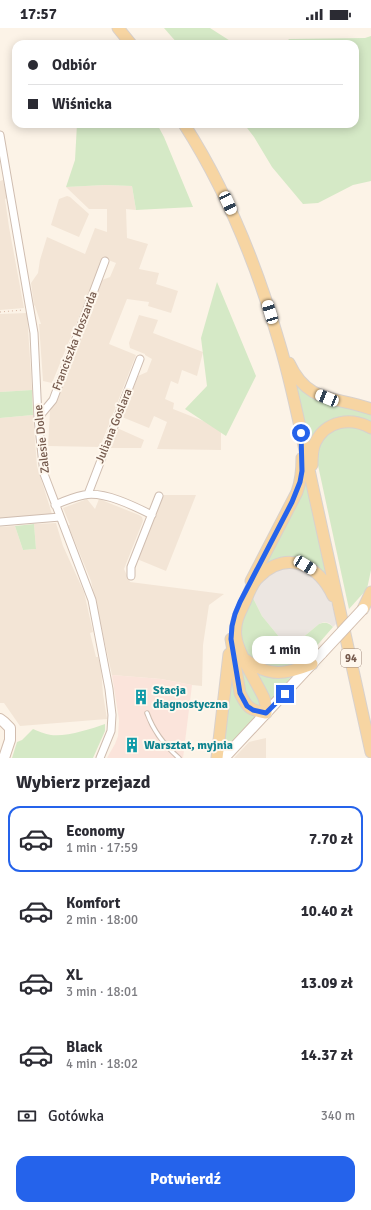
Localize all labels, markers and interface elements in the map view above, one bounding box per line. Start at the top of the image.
text: 17:57 [20,5,57,23]
text: Odbiór [52,56,96,74]
text: Wiśnicka [52,95,112,113]
car [217,190,239,216]
street label: Franciszka Hoszarda [49,289,101,393]
car [261,299,279,325]
street label: Juliana Goslara [92,386,136,466]
car [314,388,340,408]
street label: Zalesie Dolne [31,404,53,474]
route start [292,424,310,442]
car [292,554,318,576]
callout: 1 min [252,636,318,664]
text: 1 min [269,642,301,658]
road number: 94 [341,649,361,667]
place label: Stacja diagnostyczna [153,683,228,712]
route end [276,685,294,703]
building icon: Stacja diagnostyczna [132,688,150,706]
building icon: Warsztat, myjnia [123,736,141,754]
place label: Warsztat, myjnia [144,738,233,753]
text: Wybierz przejazd [16,771,151,793]
icon: car [18,821,54,857]
text: Economy [66,822,125,840]
text: 7.70 zł [309,830,353,848]
text: 1 min · 17:59 [66,840,138,856]
icon: car [18,893,54,929]
text: Komfort [66,894,120,912]
text: 10.40 zł [301,902,353,920]
text: 2 min · 18:00 [66,912,138,928]
icon: car [18,965,54,1001]
text: XL [66,966,83,984]
text: 13.09 zł [301,974,353,992]
text: 3 min · 18:01 [66,984,138,1000]
icon: car [18,1037,54,1073]
text: Black [66,1038,103,1056]
text: 14.37 zł [301,1046,353,1064]
text: 4 min · 18:02 [66,1056,138,1072]
icon: cash [16,1105,38,1127]
text: Gotówka [48,1107,104,1125]
text: 340 m [321,1108,355,1124]
button: Potwierdź [16,1156,355,1202]

